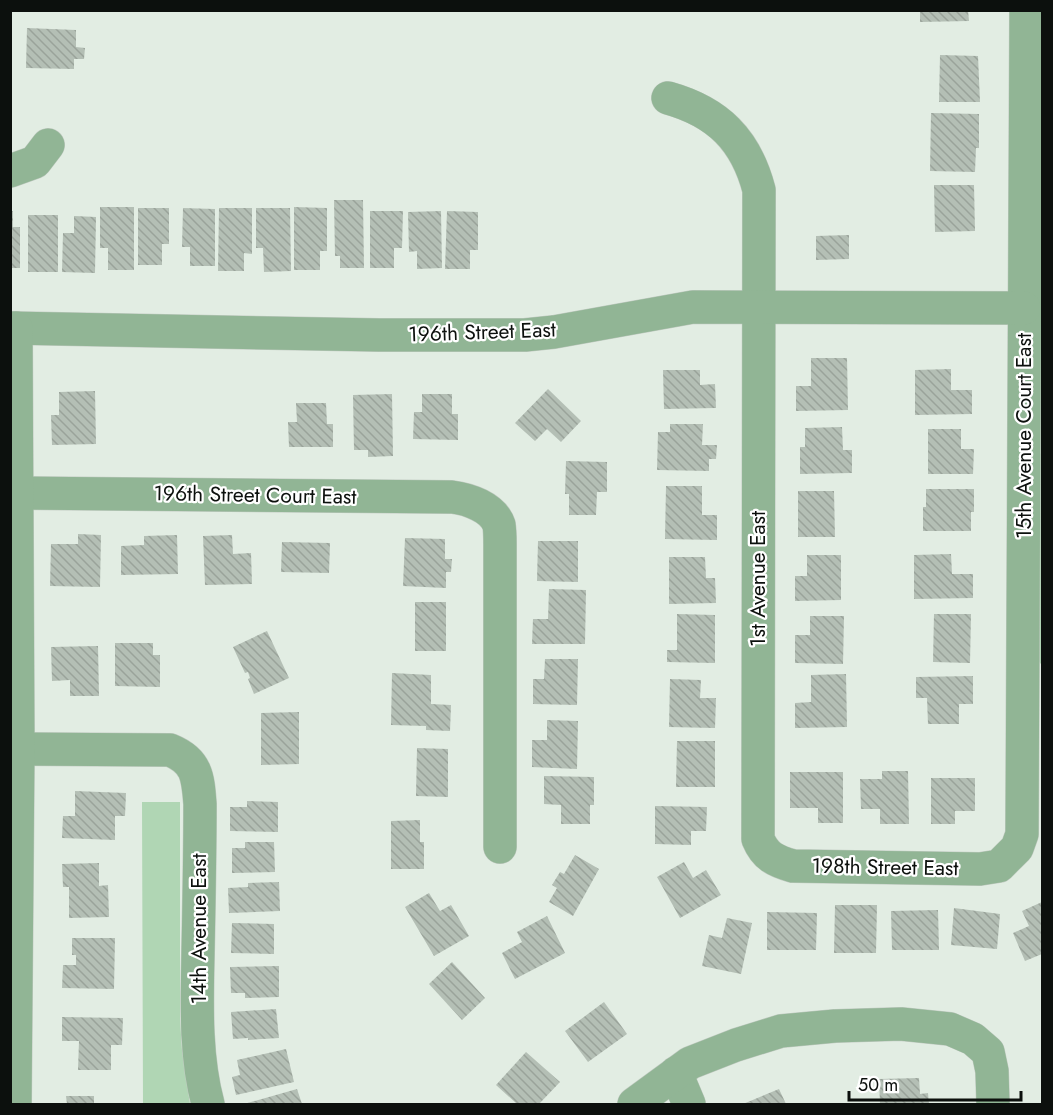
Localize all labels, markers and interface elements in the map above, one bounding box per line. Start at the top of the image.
street label: 196th Street East [408,314,556,350]
street label: 15th Avenue Court East [1009,333,1039,539]
street label: 196th Street Court East [153,478,357,512]
street label: 1st Avenue East [743,511,773,647]
street label: 198th Street East [811,851,959,883]
street label: 14th Avenue East [184,854,214,1004]
scale bar [849,1064,1022,1102]
text: 50 m [858,1072,898,1098]

